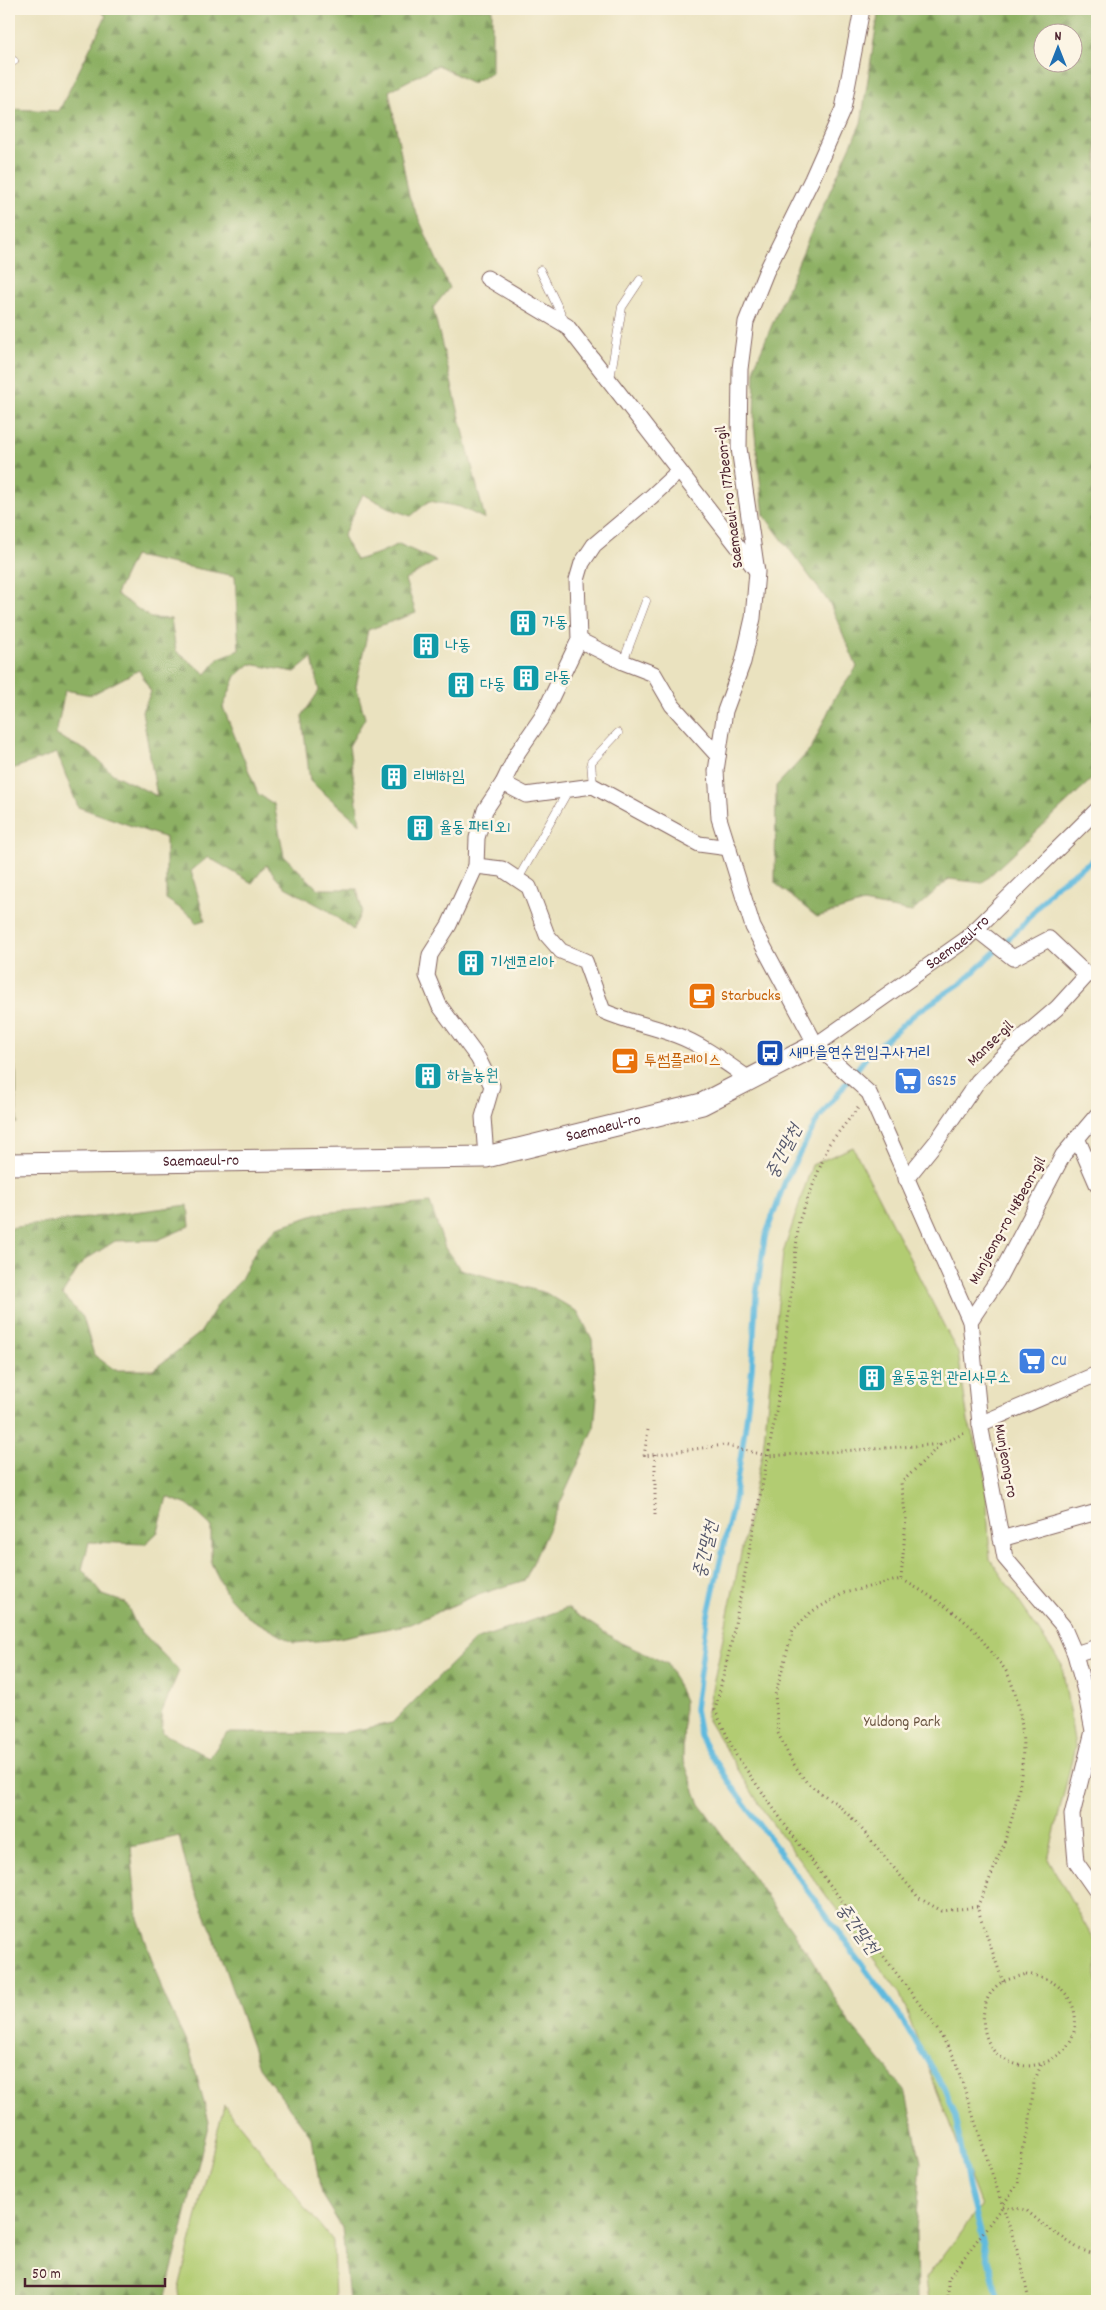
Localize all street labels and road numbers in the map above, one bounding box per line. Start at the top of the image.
street label: Saemaeul-ro 177beon-gil [710,424,750,570]
street label: Saemaeul-ro [921,910,995,976]
street label: Manse-gil [962,1016,1020,1072]
street label: Saemaeul-ro [564,1108,643,1148]
street label: Saemaeul-ro [163,1149,239,1173]
street label: Munjeong-ro 148beon-gil [963,1153,1053,1289]
street label: Munjeong-ro [987,1422,1023,1500]

